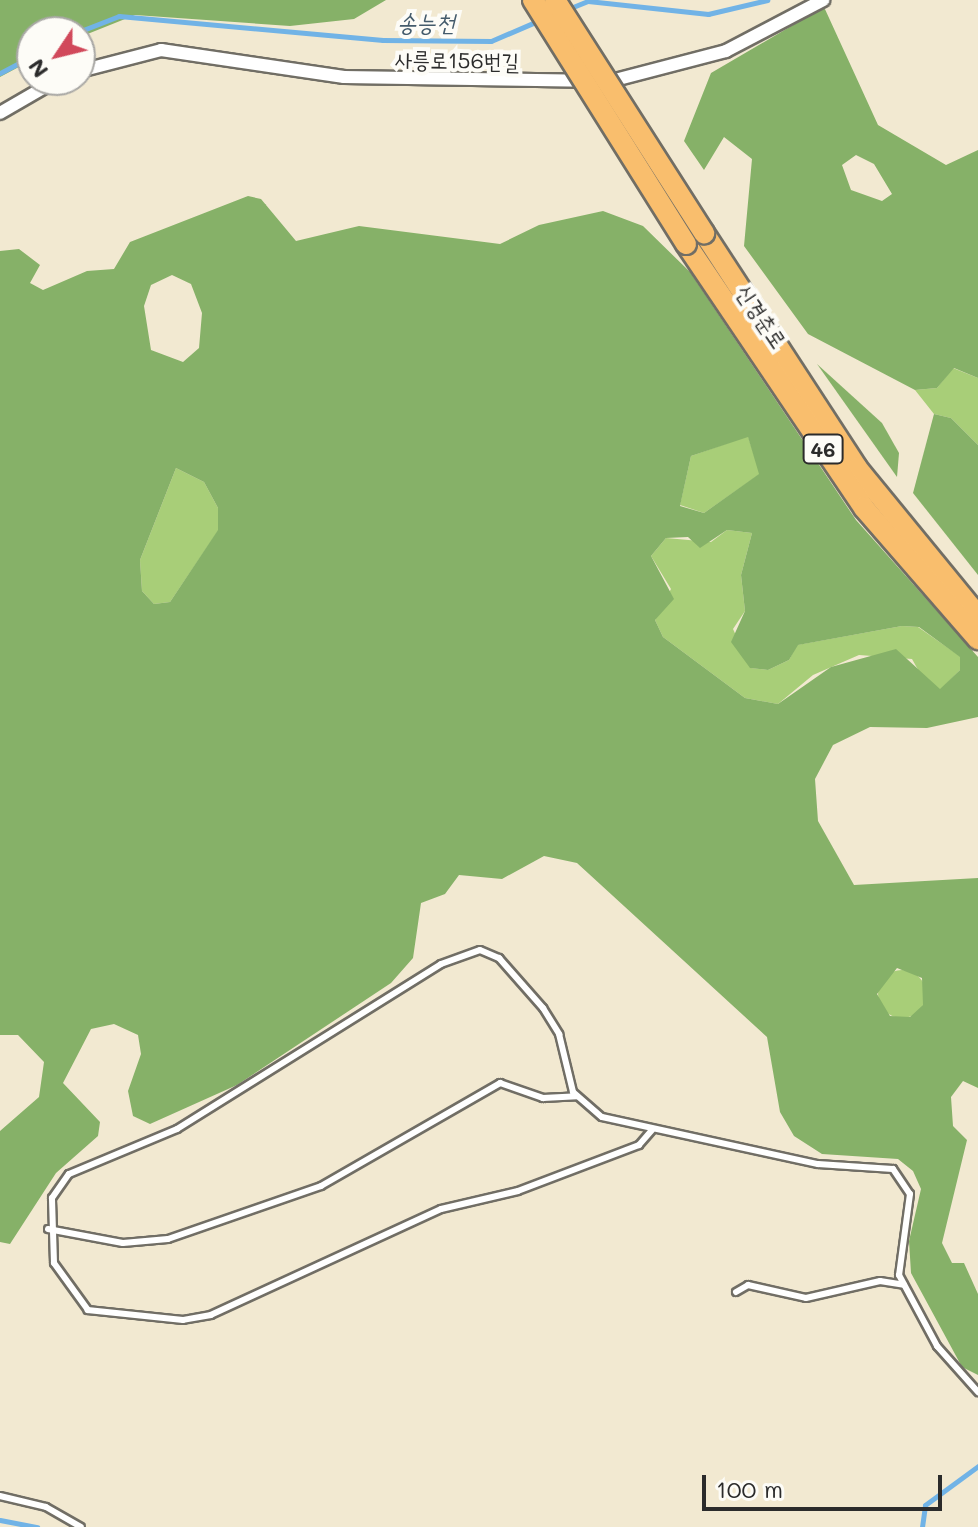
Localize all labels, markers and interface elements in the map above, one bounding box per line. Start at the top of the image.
water label: 송능천 [397,8,455,36]
north arrow [16,16,96,96]
street label: 사릉로156번길 [395,46,519,74]
text: N [21,54,54,84]
street label: 신경춘로 [731,279,793,353]
road number: 46 [801,433,845,465]
scale bar [706,1459,946,1509]
text: 100 m [716,1473,783,1504]

